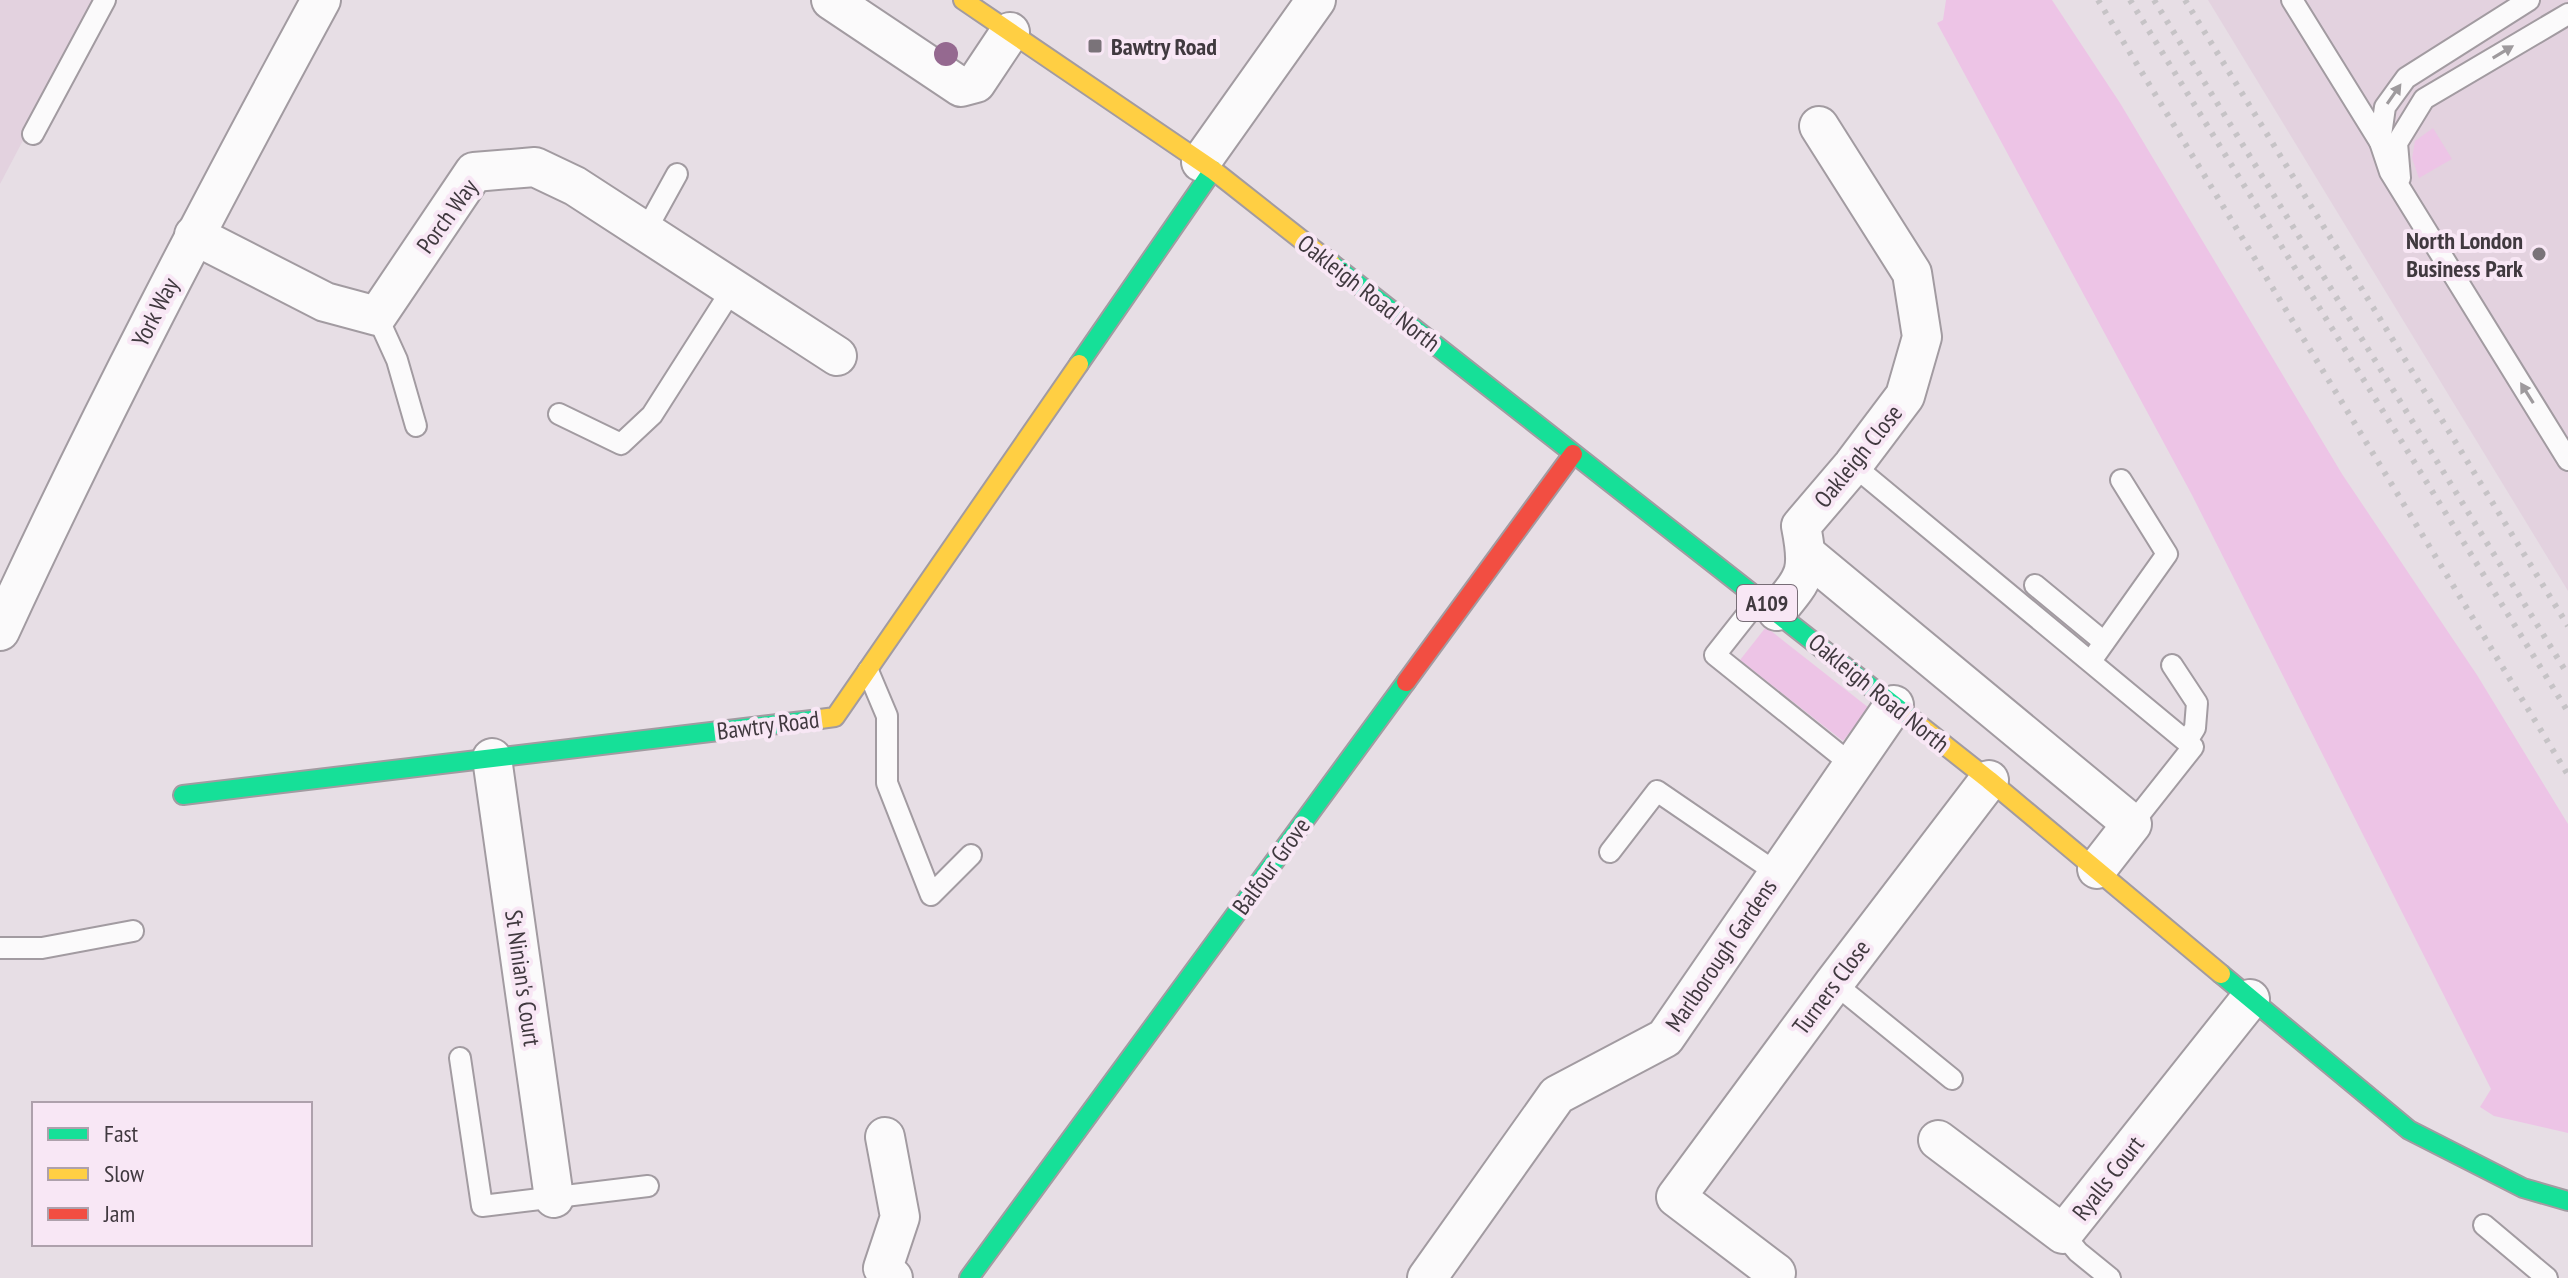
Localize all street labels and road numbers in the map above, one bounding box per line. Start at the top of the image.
street label: Porch Way [410,173,484,259]
street label: Oakleigh Road North [1292,228,1446,358]
street label: York Way [125,272,185,352]
street label: Oakleigh Close [1807,398,1909,514]
road number: A109 [1737,585,1797,621]
street label: Oakleigh Road North [1802,627,1956,759]
street label: Bawtry Road [715,703,821,747]
street label: Balfour Grove [1225,811,1317,921]
street label: Marlborough Gardens [1658,872,1784,1038]
street label: St Ninian's Court [498,908,548,1048]
street label: Turners Close [1785,933,1877,1041]
street label: Ryalls Court [2065,1129,2151,1226]

